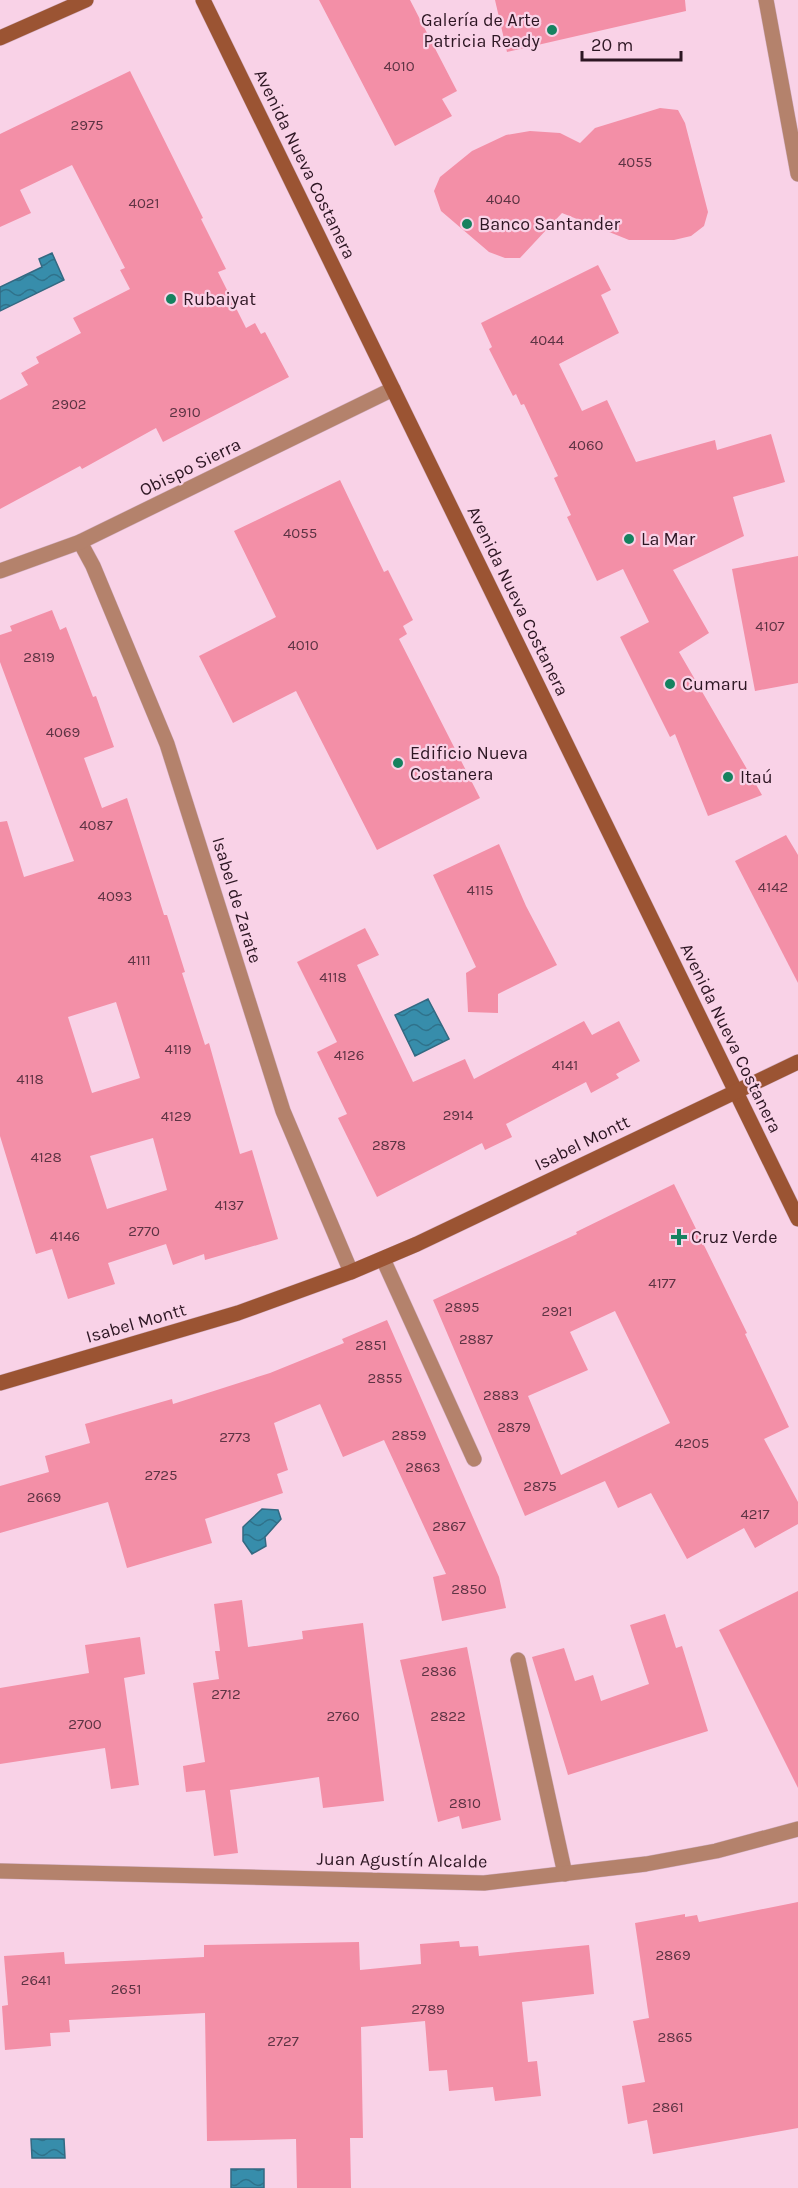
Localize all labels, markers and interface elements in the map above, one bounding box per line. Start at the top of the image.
place label: Galería de Arte Patricia Ready [421,9,541,52]
marker: Galería de Arte Patricia Ready [545,23,559,37]
scale bar [582,24,681,62]
text: 20 m [591,34,633,56]
house number: 4010 [383,57,415,75]
street label: Avenida Nueva Costanera [249,65,361,263]
house number: 2975 [71,116,103,134]
house number: 4055 [618,153,652,171]
house number: 4040 [486,190,520,208]
house number: 4021 [129,194,159,212]
place label: Banco Santander [479,213,620,235]
marker: Banco Santander [460,217,474,231]
place label: Rubaiyat [183,288,256,310]
marker: Rubaiyat [164,292,178,306]
house number: 4044 [530,331,565,349]
house number: 2902 [52,395,87,413]
house number: 2910 [169,403,201,421]
street label: Obispo Sierra [136,433,244,501]
house number: 4060 [569,436,603,454]
street label: Avenida Nueva Costanera [462,502,574,700]
house number: 4055 [283,524,317,542]
place label: La Mar [641,528,696,550]
marker: La Mar [622,532,636,546]
house number: 4107 [755,617,785,635]
house number: 4010 [287,636,319,654]
house number: 2819 [23,648,55,666]
place label: Cumaru [682,673,748,695]
marker: Cumaru [663,677,677,691]
house number: 4069 [46,723,80,741]
place label: Edificio Nueva Costanera [410,742,528,785]
marker: Edificio Nueva Costanera [391,756,405,770]
place label: Itaú [740,766,773,788]
marker: Itaú [721,770,735,784]
house number: 4087 [79,816,113,834]
street label: Isabel de Zarate [207,834,267,966]
house number: 4142 [758,878,788,896]
house number: 4115 [467,881,493,899]
house number: 4093 [98,887,132,905]
street label: Avenida Nueva Costanera [675,939,787,1137]
house number: 4111 [127,951,151,969]
house number: 4118 [319,968,347,986]
house number: 4119 [165,1040,192,1058]
house number: 4126 [334,1046,364,1064]
house number: 4141 [552,1056,578,1074]
house number: 4118 [16,1070,44,1088]
house number: 2914 [443,1106,474,1124]
house number: 4129 [161,1107,191,1125]
street label: Isabel Montt [531,1110,633,1175]
house number: 2878 [372,1136,406,1154]
house number: 4128 [30,1148,62,1166]
house number: 4137 [214,1196,244,1214]
house number: 2770 [128,1222,160,1240]
place label: Cruz Verde [691,1226,777,1248]
house number: 4146 [50,1227,80,1245]
marker: Cruz Verde [672,1230,686,1244]
house number: 4177 [648,1274,676,1292]
street label: Isabel Montt [83,1298,189,1348]
house number: 2895 [444,1298,480,1316]
house number: 2921 [541,1302,573,1320]
house number: 2887 [459,1330,493,1348]
house number: 2851 [355,1336,387,1354]
house number: 2855 [368,1369,402,1387]
house number: 2883 [483,1386,519,1404]
house number: 2879 [497,1418,531,1436]
house number: 2859 [391,1426,427,1444]
house number: 2773 [219,1428,251,1446]
house number: 4205 [675,1434,709,1452]
house number: 2863 [405,1458,441,1476]
house number: 2725 [145,1466,177,1484]
house number: 2875 [523,1477,557,1495]
house number: 2669 [27,1488,61,1506]
house number: 4217 [740,1505,770,1523]
house number: 2867 [432,1517,466,1535]
house number: 2850 [451,1580,487,1598]
house number: 2836 [421,1662,457,1680]
house number: 2712 [211,1685,241,1703]
house number: 2760 [326,1707,360,1725]
house number: 2822 [430,1707,466,1725]
house number: 2700 [68,1715,102,1733]
house number: 2810 [449,1794,481,1812]
street label: Juan Agustín Alcalde [316,1848,488,1872]
house number: 2869 [655,1946,691,1964]
house number: 2641 [21,1971,51,1989]
house number: 2651 [111,1980,141,1998]
house number: 2789 [411,2000,445,2018]
house number: 2865 [658,2028,692,2046]
house number: 2727 [267,2032,299,2050]
house number: 2861 [652,2098,684,2116]

